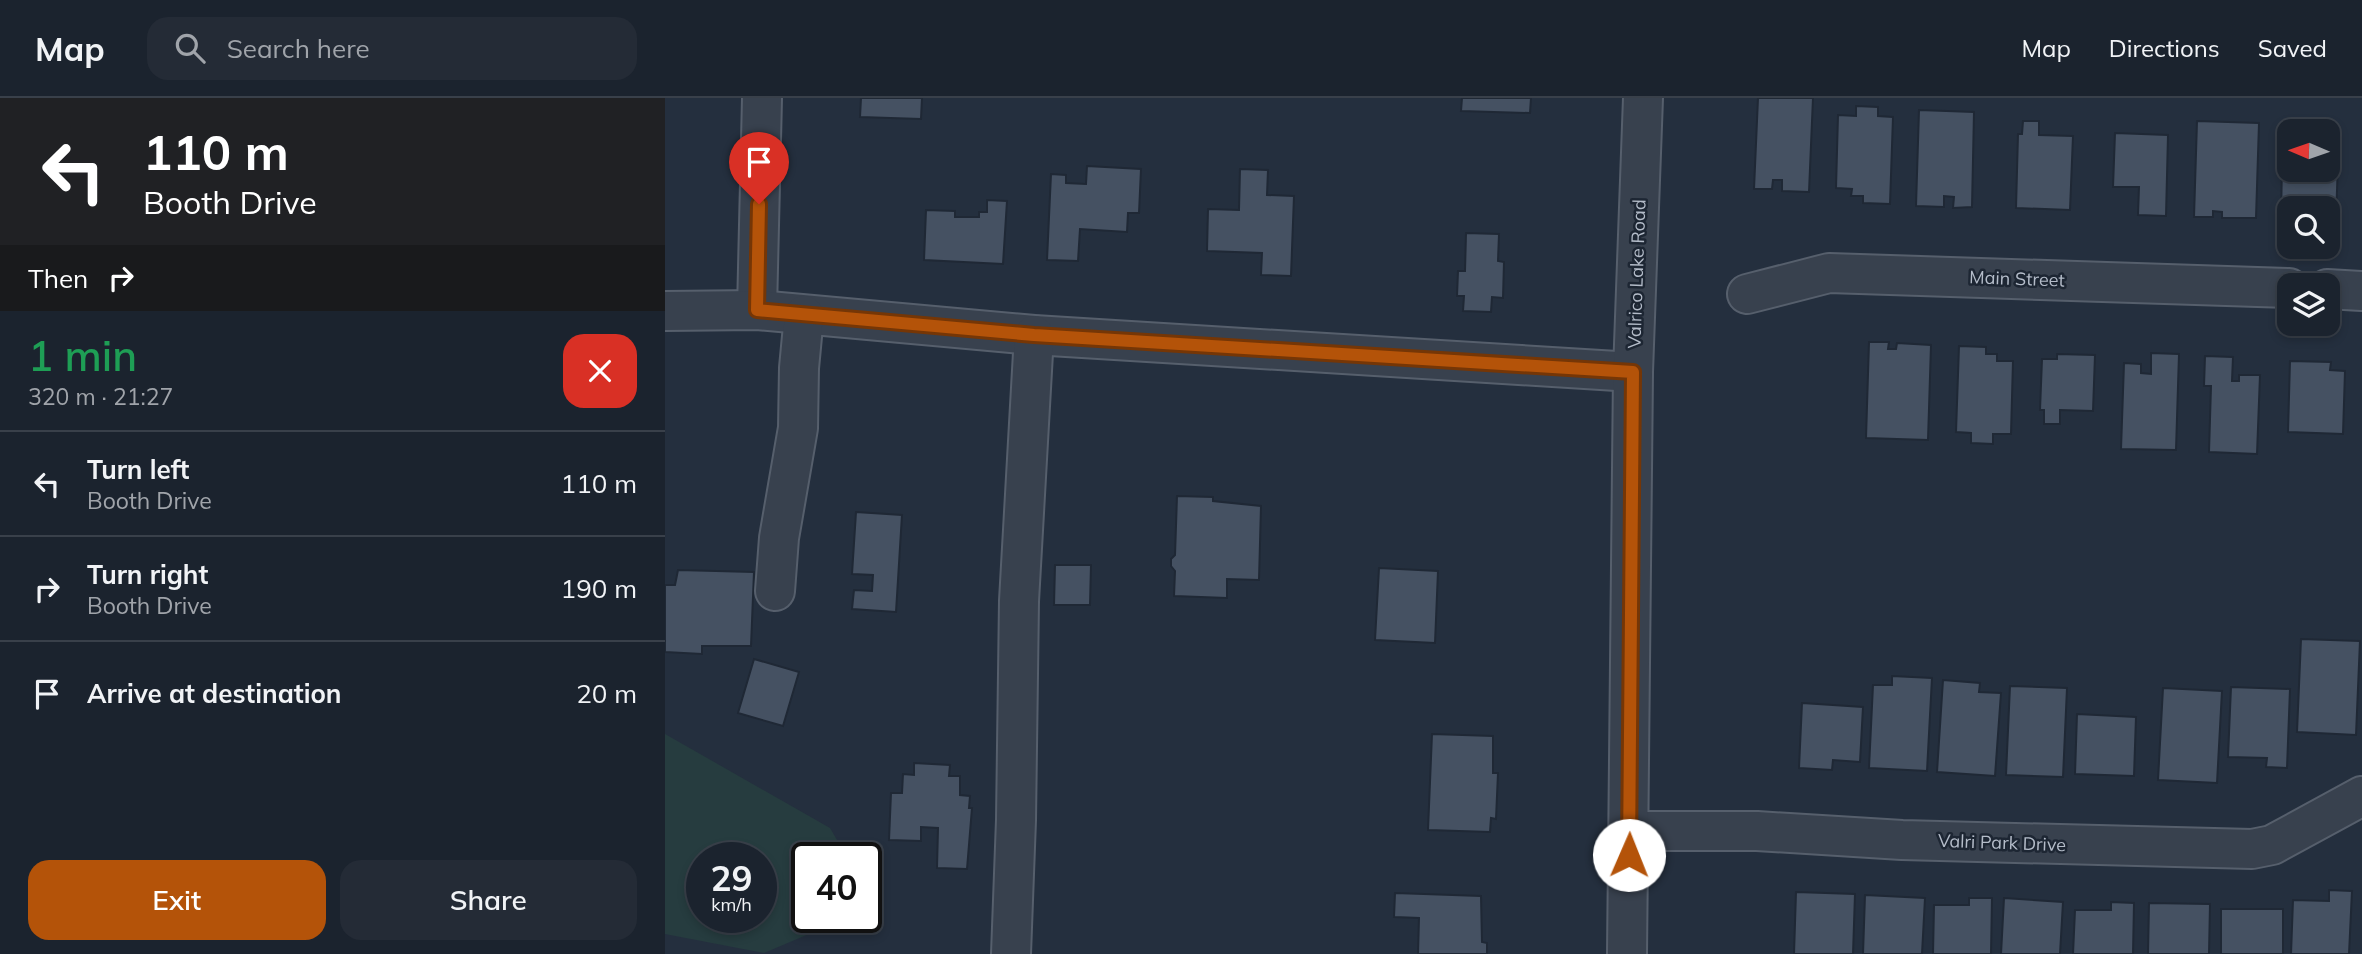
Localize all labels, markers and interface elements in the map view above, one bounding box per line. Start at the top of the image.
search box [147,17,637,80]
text: Map [35,28,105,69]
icon: search [171,29,209,67]
text: Search here [227,32,370,65]
text: Map [2021,33,2071,63]
text: Directions [2109,33,2220,63]
text: Saved [2258,33,2327,63]
north arrow [2277,119,2340,182]
map controls [2277,119,2340,336]
text: 110 m [143,121,289,182]
icon: left [28,126,119,217]
pin [729,132,789,204]
icon: arrive [740,143,778,181]
text: Booth Drive [143,182,317,222]
button: search [2277,196,2340,259]
street label: Valrico Lake Road [1622,199,1651,349]
icon: right [102,259,140,297]
text: Then [28,262,88,295]
street label: Main Street [1969,265,2065,292]
button: layers [2277,273,2340,336]
text: 1 min [28,329,137,382]
button: close [563,334,637,408]
text: 320 m · 21:27 [28,382,173,411]
text: Turn left [87,453,189,486]
icon: left [28,465,66,503]
text: 110 m [561,467,637,500]
text: Booth Drive [87,486,212,515]
text: Turn right [87,558,208,591]
icon: right [28,570,66,608]
text: 190 m [561,572,637,605]
text: Booth Drive [87,591,212,620]
icon: arrive [28,675,66,713]
text: Arrive at destination [87,677,342,710]
text: 20 m [576,677,637,710]
position arrow [1592,818,1666,892]
street label: Valri Park Drive [1938,829,2066,856]
speed limit sign: 40 [791,842,882,933]
text: 29 [710,856,753,900]
button: Exit [28,860,326,940]
button: Share [340,860,637,940]
text: km/h [711,893,752,916]

